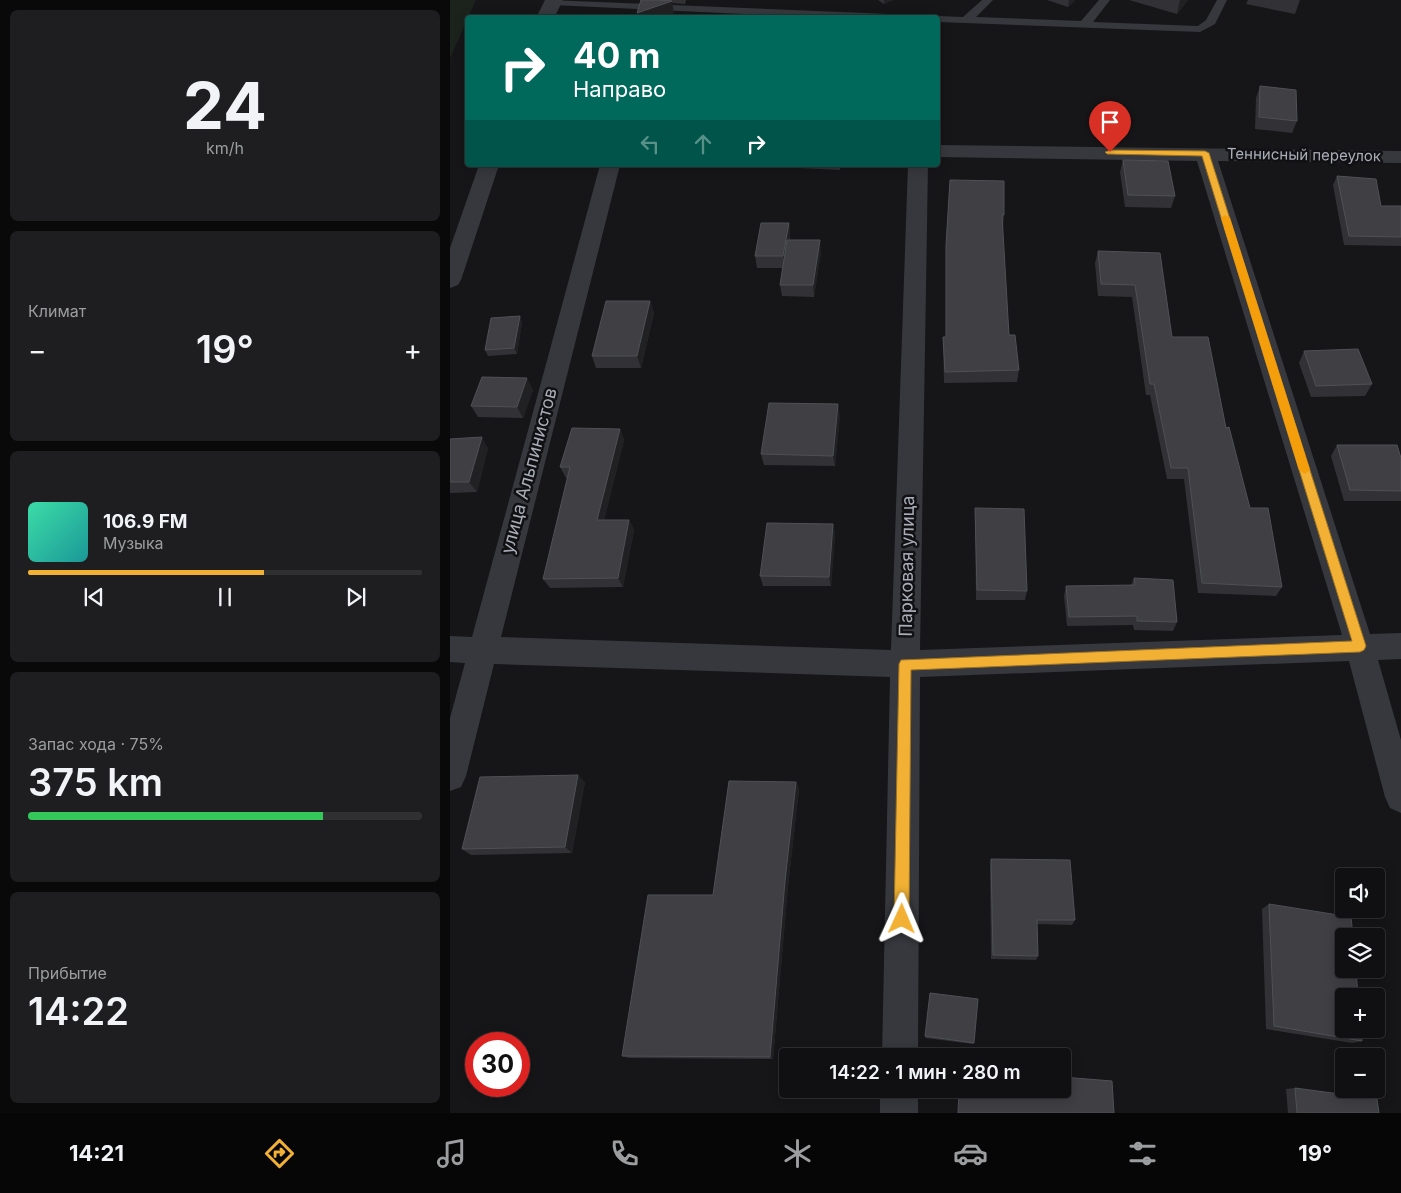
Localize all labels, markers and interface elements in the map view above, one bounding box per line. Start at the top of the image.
text: 40 m [573,34,661,76]
icon: right [490,35,555,100]
text: 24 [183,66,267,145]
text: Направо [573,76,666,102]
pin [1089,101,1131,152]
icon: arrive [1096,108,1124,136]
icon: left [636,130,664,158]
icon: ahead [689,130,717,158]
icon: right [742,130,770,158]
text: km/h [206,138,244,158]
street label: Теннисный переулок [1227,144,1381,165]
text: Климат [28,301,86,321]
text: 19° [196,326,254,372]
text: − [28,333,47,367]
text: + [403,333,422,367]
street label: улица Альпинистов [496,386,561,556]
street label: Парковая улица [895,495,918,637]
text: 106.9 FM [103,510,188,533]
text: Музыка [103,533,164,553]
icon: previous [80,583,108,611]
icon: pause [211,583,239,611]
icon: next [342,583,370,611]
text: Запас хода · 75% [28,734,164,754]
text: 375 km [28,759,163,805]
map controls [1335,868,1385,1098]
button: sound [1335,868,1385,918]
position arrow [875,892,927,944]
button: layers [1335,928,1385,978]
text: Прибытие [28,963,107,983]
text: 14:22 [28,988,129,1034]
button: + [1335,988,1385,1038]
speed limit sign: 30 [465,1032,530,1097]
button: − [1335,1048,1385,1098]
text: 14:22 · 1 мин · 280 m [829,1061,1021,1084]
icon: directions [262,1136,297,1171]
icon: music [434,1136,469,1171]
icon: phone [607,1136,642,1171]
icon: climate [780,1136,815,1171]
icon: car [953,1136,988,1171]
icon: filters [1125,1136,1160,1171]
text: 14:21 [69,1140,124,1166]
text: 19° [1298,1140,1332,1166]

